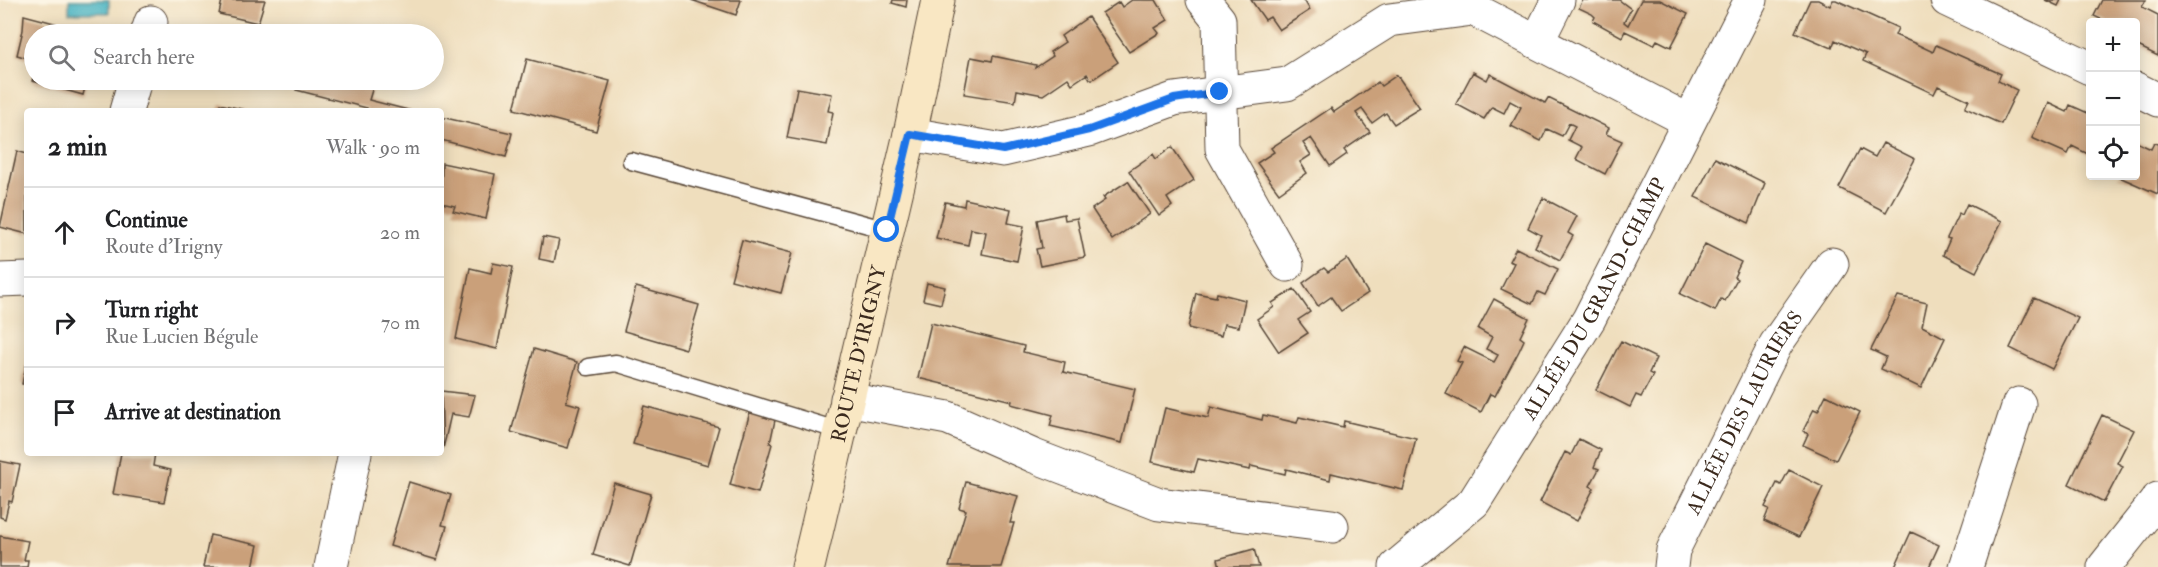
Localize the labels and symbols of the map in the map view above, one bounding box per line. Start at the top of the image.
route end [1206,78,1232,104]
street label: ALLÉE DU GRAND-CHAMP [1516,173,1672,425]
route start [873,216,899,242]
street label: ROUTE D'IRIGNY [826,262,892,445]
street label: ALLÉE DES LAURIERS [1680,306,1808,520]

